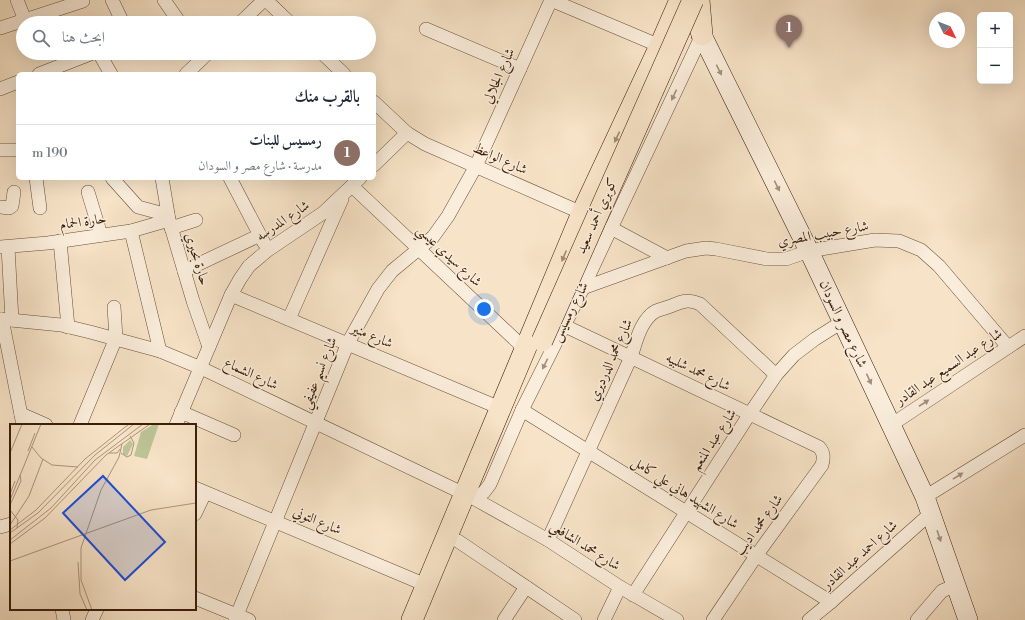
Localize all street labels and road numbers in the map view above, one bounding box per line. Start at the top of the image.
street label: شارع الجلالي [479,45,521,107]
street label: شارع الواعظ [469,139,530,181]
street label: كوبري أحمد سعيد [570,174,624,258]
street label: شارع المدرسه [253,197,314,247]
street label: حارة الحمام [58,210,108,237]
street label: شارع حبيب المصري [776,217,870,253]
street label: شارع سيدي عيسي [410,221,486,294]
street label: حارة بحيري [179,231,213,288]
street label: شارع مصر و السودان [813,277,871,372]
street label: شارع رمسيس [547,279,595,346]
street label: شارع محمد الدرديري [585,316,639,405]
street label: شارع منير [346,318,396,355]
street label: شارع عبد السميع عبد القادر [890,324,1008,414]
street label: شارع نسيم عفيفي [296,334,345,413]
street label: شارع محمد شلبيه [662,349,733,397]
street label: شارع الشماع [220,354,281,396]
street label: شارع عبد المنعم [687,405,744,477]
street label: شارع الشهيد هاني علي كامل [626,453,742,536]
street label: شارع محمد اديب [731,491,789,560]
street label: شارع التوني [289,503,344,541]
street label: شارع احمد عبد القادر [817,516,903,596]
street label: شارع محمد الشافعي [544,517,624,578]

